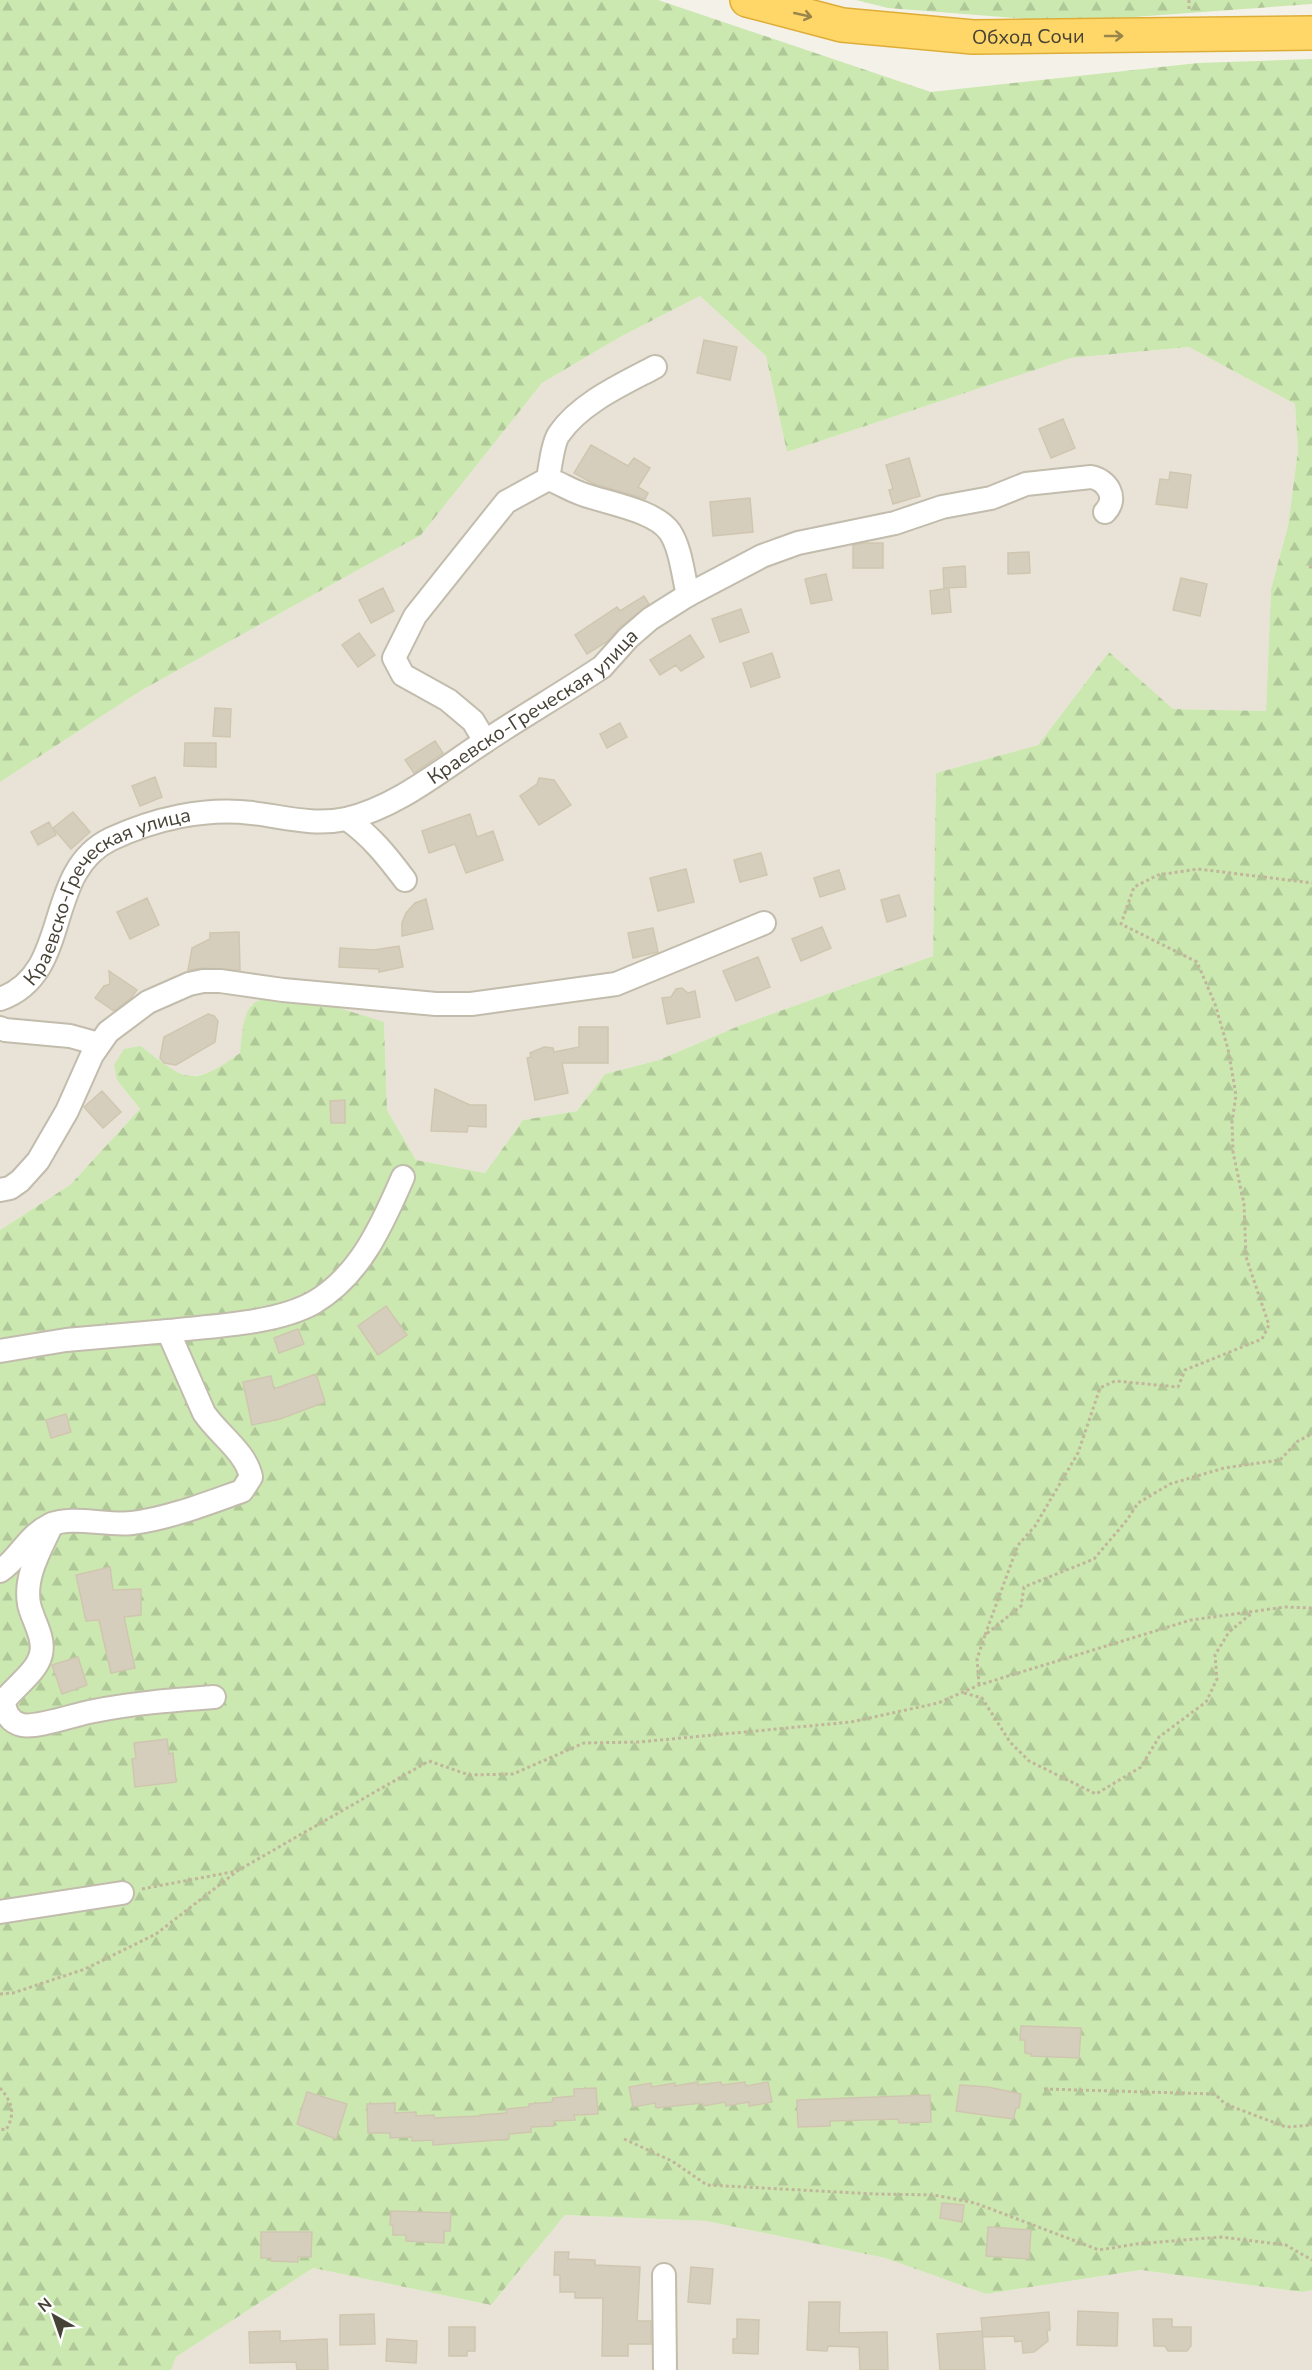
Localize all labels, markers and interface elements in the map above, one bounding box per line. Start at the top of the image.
one-way arrow [793,10,812,22]
street label: Обход Сочи [972,23,1085,51]
one-way arrow [1104,30,1124,42]
street label: Краевско-Греческая улица [422,622,644,791]
street label: Краевско-Греческая улица [17,802,193,992]
north arrow [24,2286,84,2346]
text: N [33,2293,57,2318]

